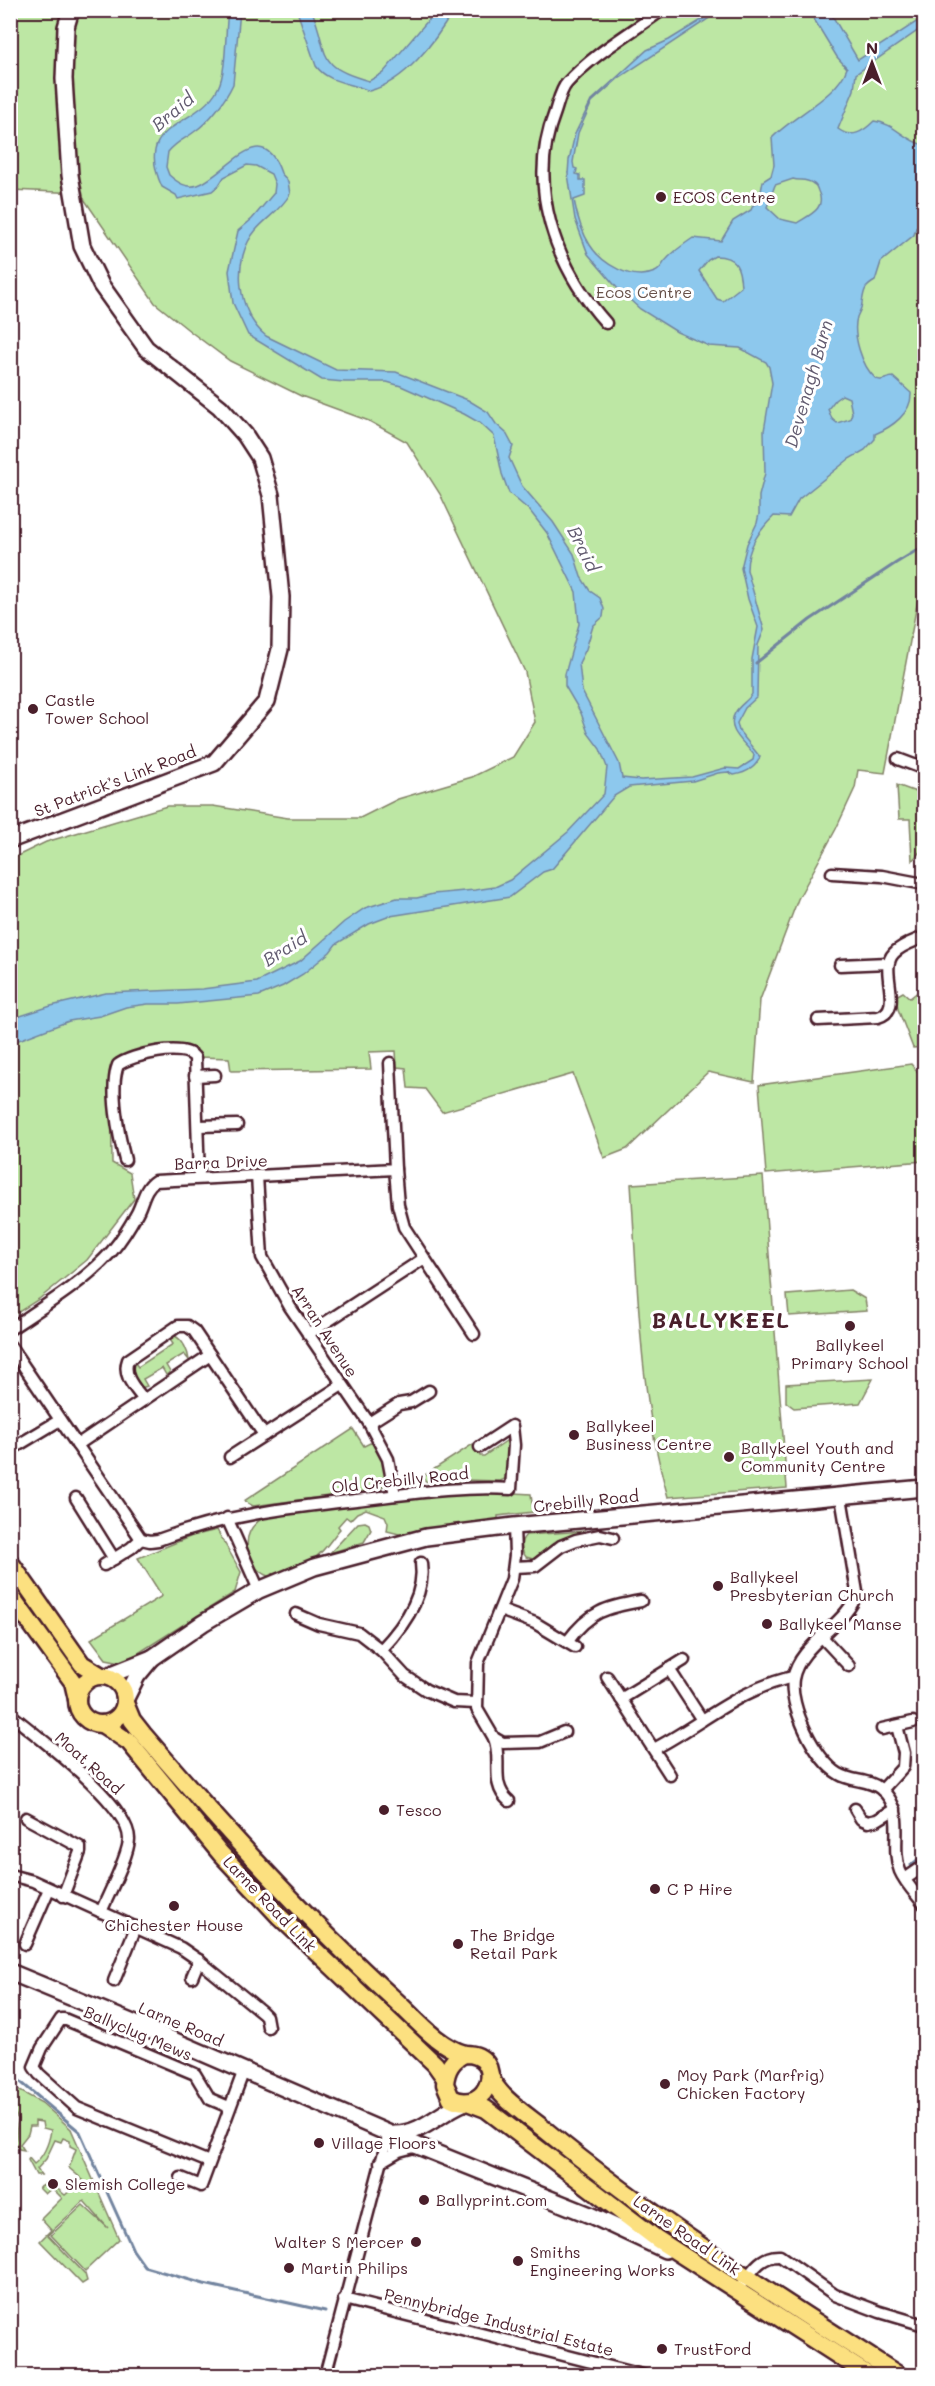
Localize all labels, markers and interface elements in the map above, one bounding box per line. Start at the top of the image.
north arrow [842,33,902,93]
text: N [866,37,878,58]
water label: Braid [146,85,200,136]
place label: ECOS Centre [673,186,776,207]
marker: ECOS Centre [654,190,668,204]
park label: Ecos Centre [596,281,692,302]
water label: Devenagh Burn [778,317,838,450]
water label: Braid [563,522,606,577]
place label: Castle Tower School [45,689,149,728]
marker: Castle Tower School [26,702,40,716]
street label: St Patrick’s Link Road [31,740,199,821]
water label: Braid [258,924,313,971]
street label: Barra Drive [174,1149,268,1174]
street label: Arran Avenue [288,1280,363,1381]
district label: BALLYKEEL [652,1305,791,1334]
marker: Ballykeel Primary School [843,1319,857,1333]
place label: Ballykeel Primary School [791,1334,909,1373]
place label: Ballykeel Business Centre [586,1415,712,1454]
marker: Ballykeel Business Centre [567,1428,581,1442]
place label: Ballykeel Youth and Community Centre [741,1437,894,1476]
marker: Ballykeel Youth and Community Centre [722,1450,736,1464]
street label: Old Crebilly Road [330,1462,470,1497]
street label: Crebilly Road [532,1485,640,1516]
place label: Ballykeel Presbyterian Church [730,1566,894,1605]
marker: Ballykeel Presbyterian Church [711,1579,725,1593]
place label: Ballykeel Manse [779,1613,902,1634]
marker: Ballykeel Manse [760,1617,774,1631]
street label: Moat Road [51,1727,128,1799]
place label: Tesco [396,1799,442,1820]
marker: Tesco [377,1803,391,1817]
street label: Larne Road Link [219,1851,322,1956]
place label: C P Hire [667,1878,733,1899]
marker: C P Hire [648,1882,662,1896]
marker: Chichester House [167,1899,181,1913]
place label: Chichester House [105,1914,243,1935]
place label: The Bridge Retail Park [470,1924,557,1963]
marker: The Bridge Retail Park [451,1937,465,1951]
street label: Larne Road [136,1996,227,2051]
street label: Ballyclug Mews [81,2000,196,2065]
place label: Moy Park (Marfrig) Chicken Factory [677,2064,824,2103]
marker: Moy Park (Marfrig) Chicken Factory [658,2077,672,2091]
place label: Village Floors [331,2132,436,2153]
marker: Village Floors [312,2136,326,2150]
place label: Slemish College [65,2173,186,2194]
marker: Slemish College [46,2177,60,2191]
place label: Ballyprint.com [436,2189,547,2210]
street label: Larne Road Link [630,2190,745,2279]
marker: Ballyprint.com [417,2193,431,2207]
place label: Walter S Mercer [274,2231,404,2252]
marker: Walter S Mercer [409,2235,423,2249]
place label: Smiths Engineering Works [530,2241,675,2280]
marker: Smiths Engineering Works [511,2254,525,2268]
place label: Martin Philips [301,2257,408,2278]
marker: Martin Philips [282,2261,296,2275]
street label: Pennybridge Industrial Estate [382,2283,616,2360]
place label: TrustFord [674,2338,751,2359]
marker: TrustFord [655,2342,669,2356]

